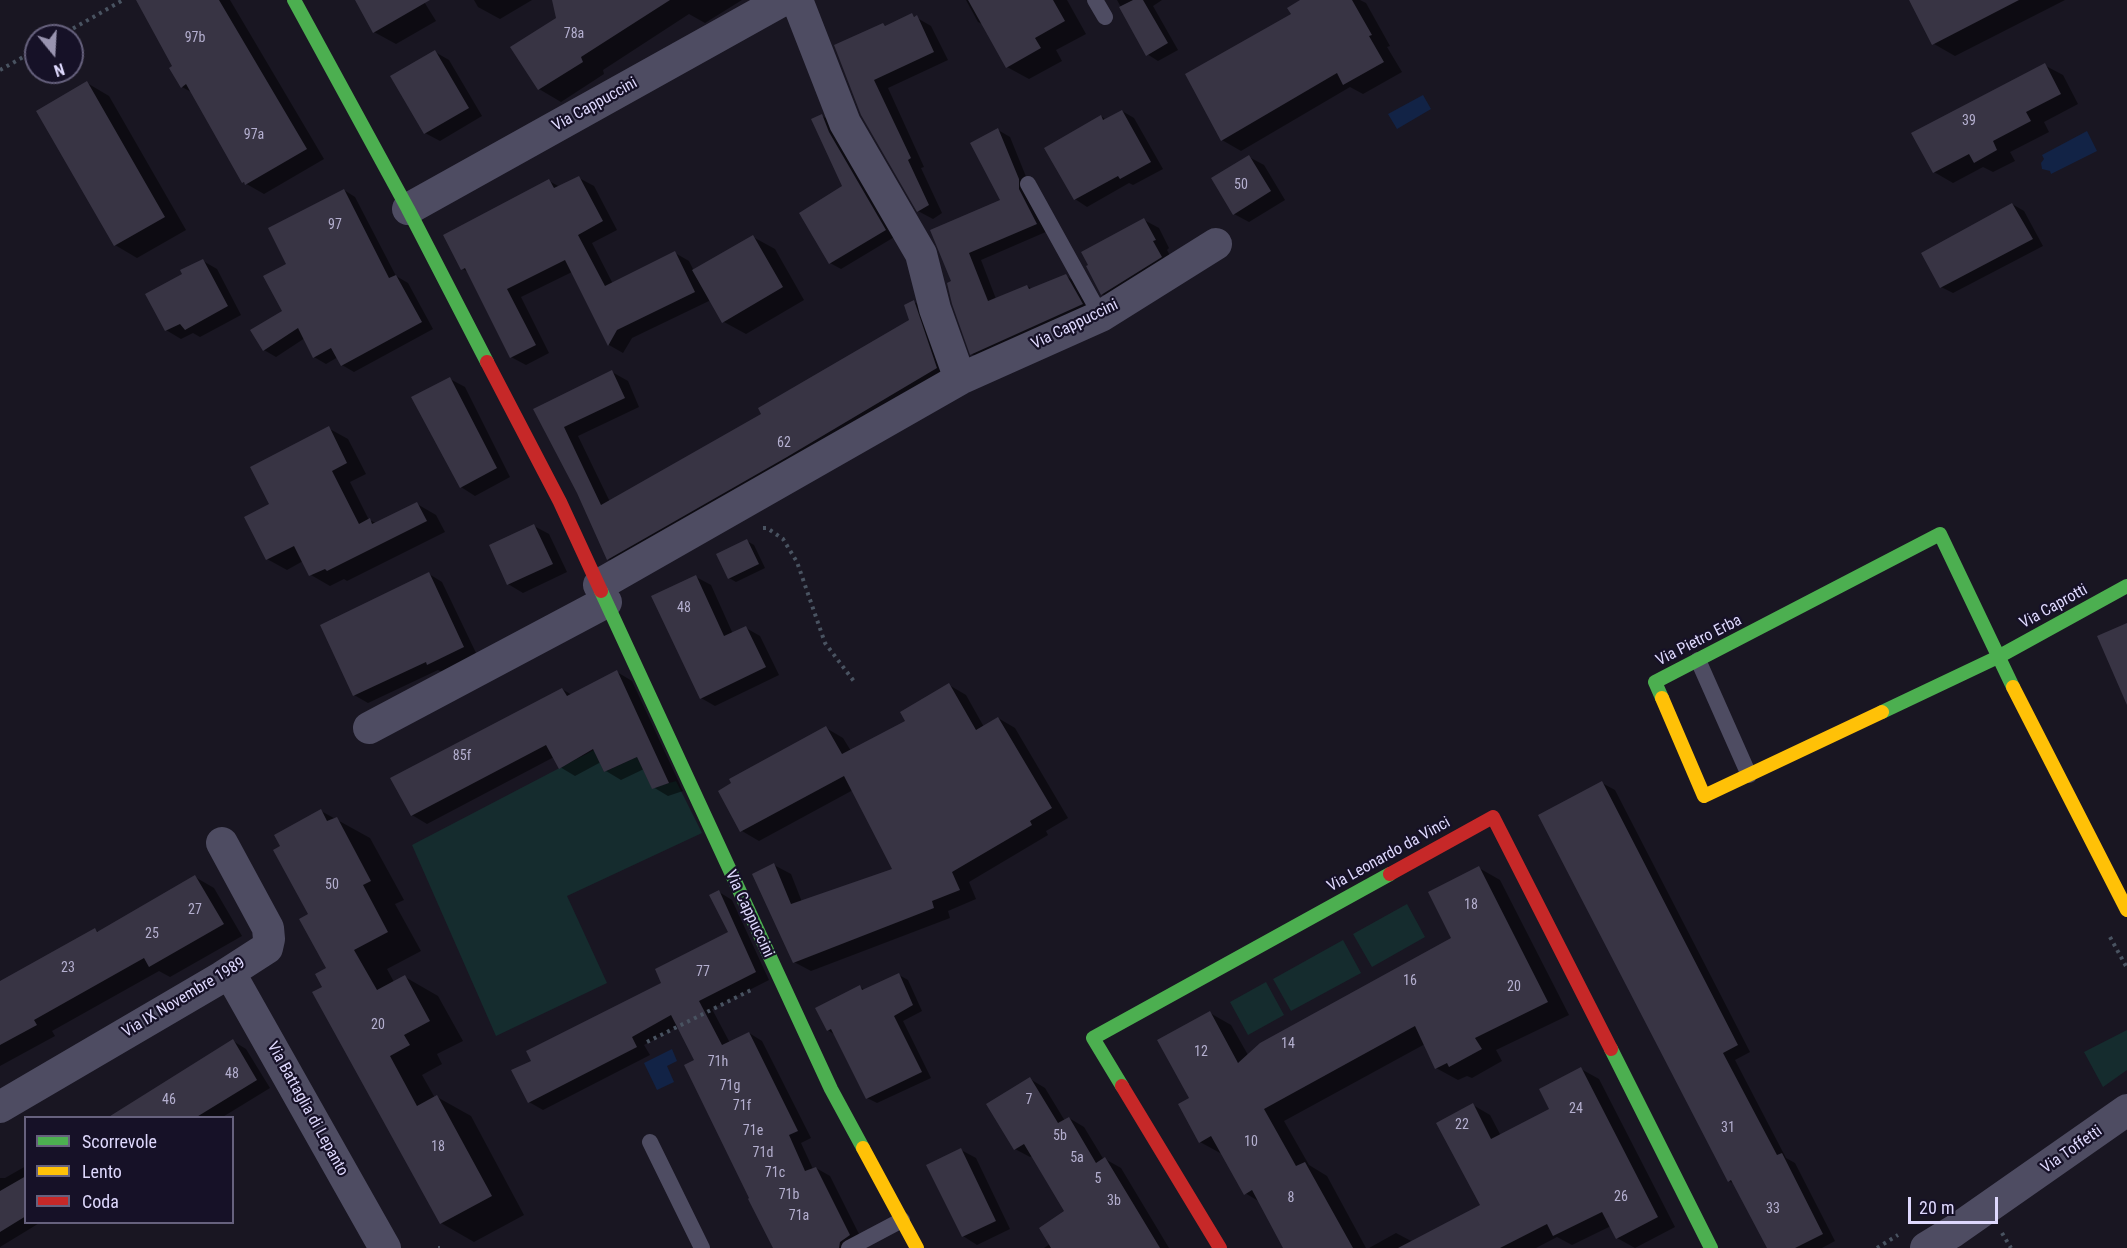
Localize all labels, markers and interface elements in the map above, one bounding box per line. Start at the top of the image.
north arrow [24,24,84,84]
house number: 78a [564,26,584,42]
house number: 97b [185,30,205,46]
text: N [52,59,67,80]
street label: Via Cappuccini [549,74,641,136]
house number: 39 [1962,113,1976,129]
house number: 97a [244,127,264,143]
house number: 50 [1234,177,1248,193]
house number: 97 [328,217,342,233]
street label: Via Cappuccini [1029,296,1121,354]
house number: 62 [777,435,791,451]
street label: Via Caprotti [2017,581,2091,633]
house number: 48 [677,600,691,616]
street label: Via Pietro Erba [1653,611,1745,671]
house number: 85f [453,748,471,764]
street label: Via Leonardo da Vinci [1324,813,1454,897]
street label: Via Cappuccini [720,867,778,961]
house number: 50 [325,877,339,893]
house number: 18 [1464,897,1478,913]
house number: 27 [188,902,202,918]
house number: 25 [145,926,159,942]
street label: Via IX Novembre 1989 [119,954,249,1042]
house number: 23 [61,960,75,976]
house number: 77 [696,964,710,980]
house number: 16 [1403,973,1417,989]
house number: 20 [1507,979,1521,995]
house number: 20 [371,1017,385,1033]
house number: 14 [1281,1036,1295,1052]
street label: Via Battaglia di Lepanto [262,1039,352,1179]
house number: 12 [1194,1044,1208,1060]
house number: 71h [708,1054,728,1070]
house number: 48 [225,1066,239,1082]
house number: 71g [720,1078,740,1094]
house number: 46 [162,1092,176,1108]
house number: 7 [1026,1092,1032,1108]
house number: 71f [733,1098,751,1114]
house number: 24 [1569,1101,1583,1117]
legend [24,1116,234,1224]
house number: 22 [1455,1117,1469,1133]
house number: 31 [1721,1120,1735,1136]
street label: Via Toffetti [2038,1122,2106,1178]
house number: 71e [743,1123,763,1139]
house number: 5b [1053,1128,1067,1144]
text: Scorrevole [82,1131,157,1152]
house number: 10 [1244,1134,1258,1150]
house number: 18 [431,1139,445,1155]
house number: 71d [753,1145,773,1161]
house number: 5a [1070,1150,1084,1166]
text: Lento [82,1161,122,1182]
house number: 71c [765,1165,785,1181]
house number: 5 [1095,1171,1101,1187]
scale bar [1911,1185,2001,1223]
house number: 71b [779,1187,799,1203]
house number: 26 [1614,1189,1628,1205]
house number: 8 [1288,1190,1294,1206]
text: Coda [82,1191,119,1212]
house number: 3b [1107,1193,1121,1209]
text: 20 m [1919,1197,1954,1218]
house number: 33 [1766,1201,1780,1217]
house number: 71a [789,1208,809,1224]

